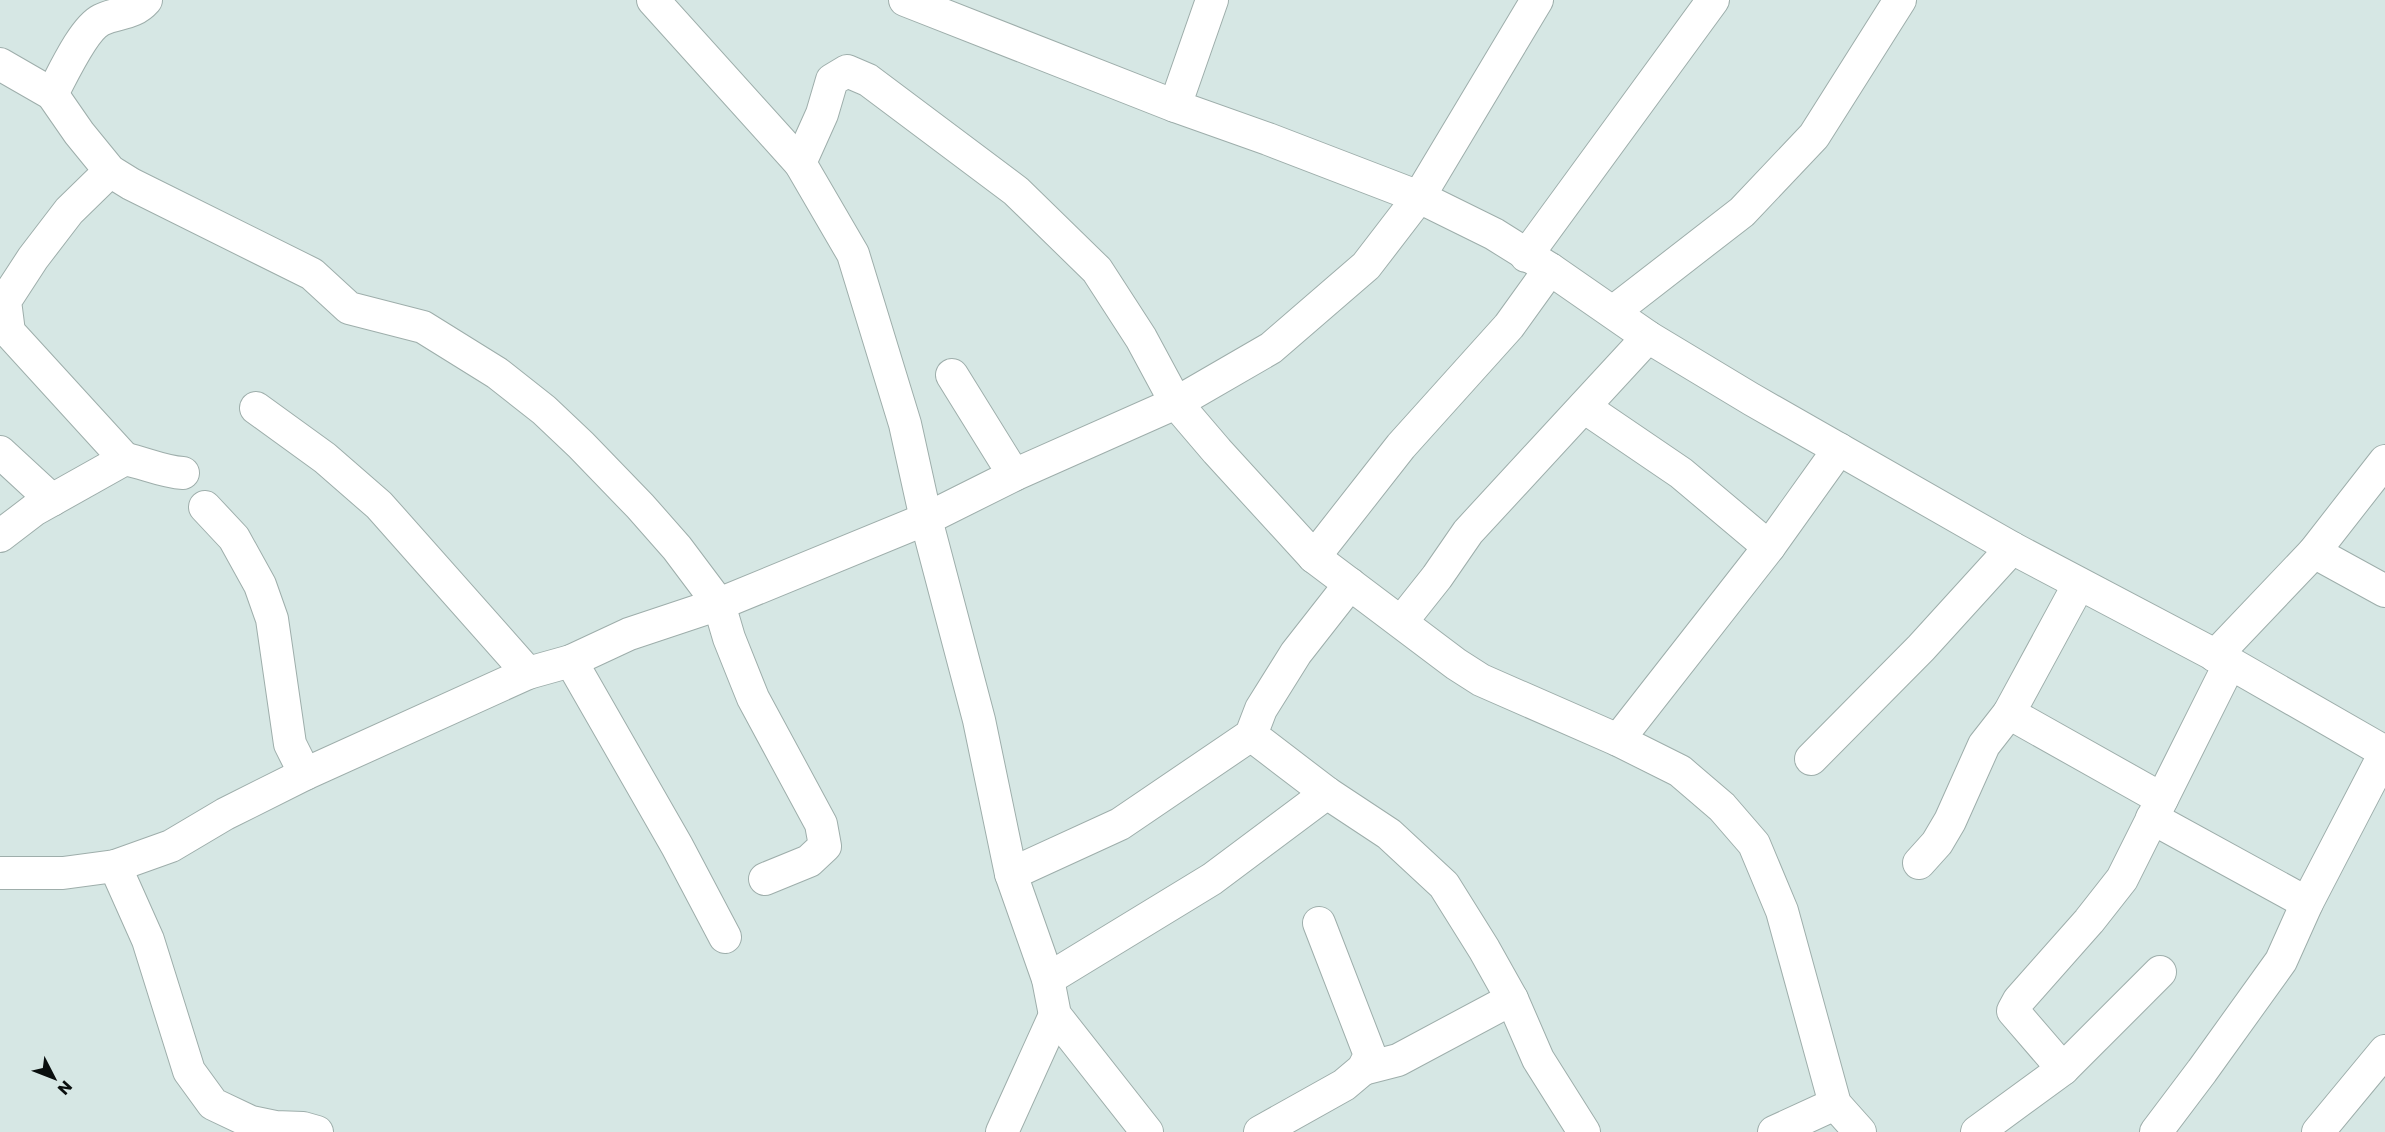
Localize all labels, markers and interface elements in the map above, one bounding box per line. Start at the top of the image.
north arrow [24,1048,84,1108]
text: N [52,1076,77,1100]

